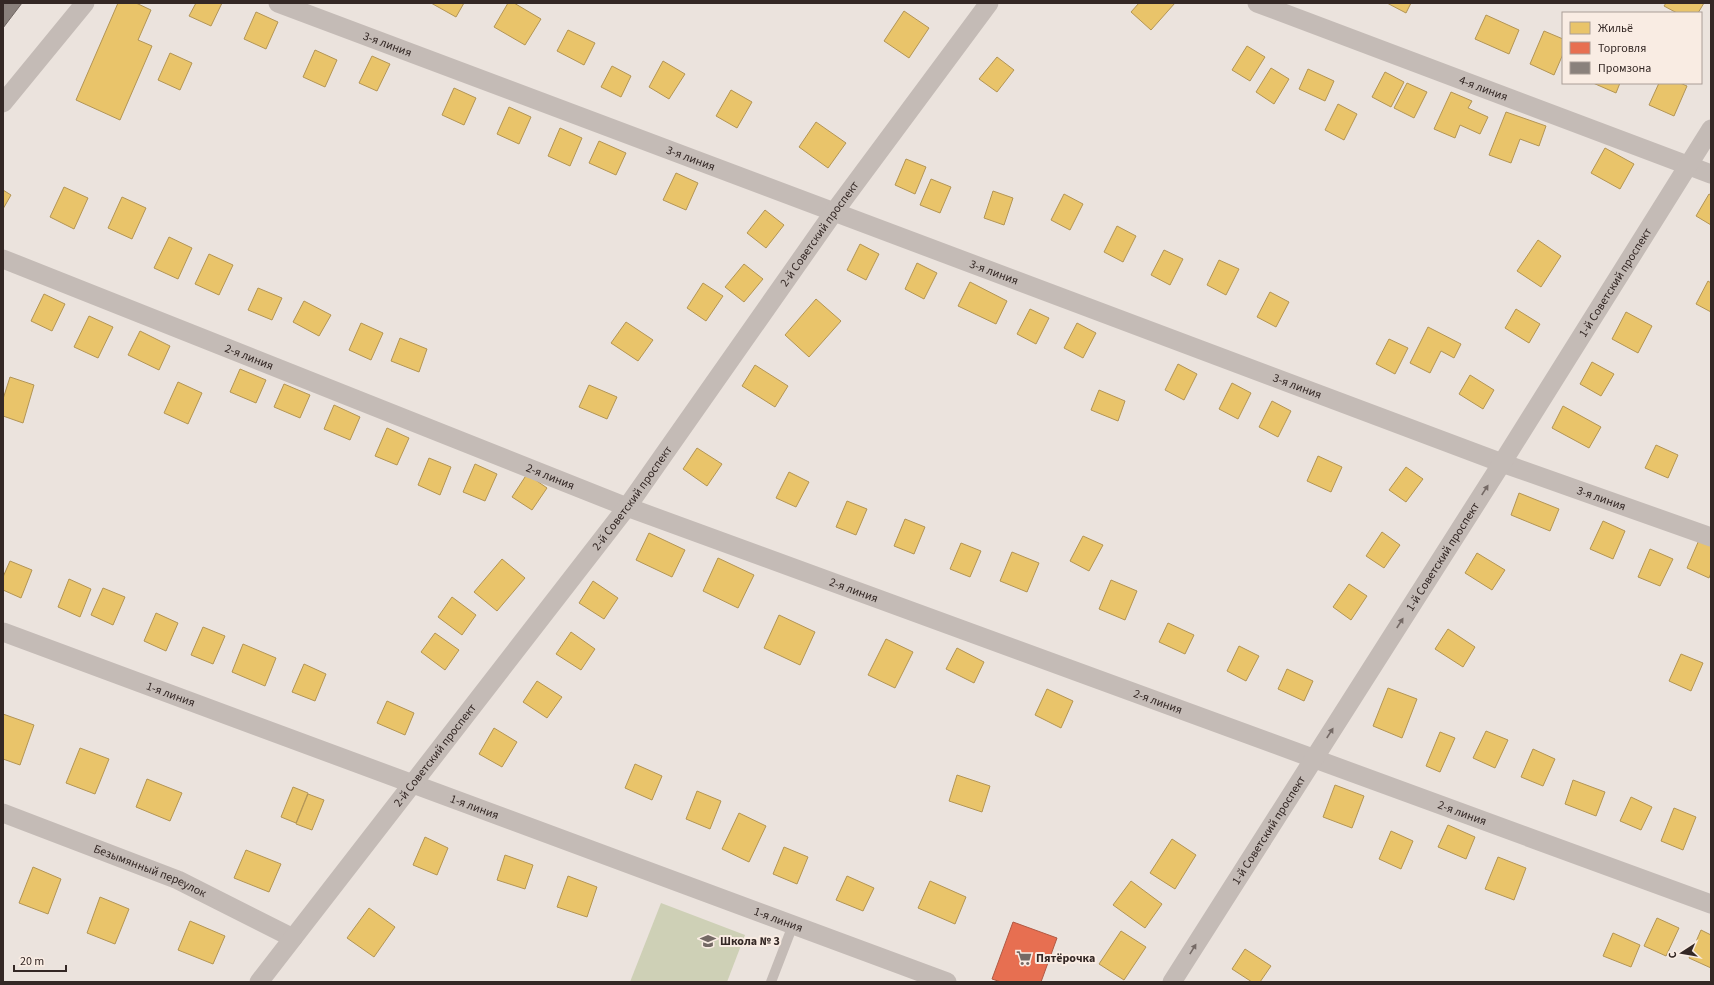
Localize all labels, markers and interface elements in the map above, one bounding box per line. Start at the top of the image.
legend [1562,12,1702,84]
text: Жильё [1598,20,1633,37]
street label: 3-я линия [361,27,414,61]
text: Торговля [1598,40,1646,57]
text: Промзона [1598,60,1651,77]
street label: 4-я линия [1457,71,1510,105]
street label: 3-я линия [664,141,718,175]
street label: 2-й Советский проспект [776,177,863,290]
street label: 1-й Советский проспект [1574,224,1656,340]
street label: 3-я линия [967,255,1021,289]
street label: 2-я линия [222,340,276,374]
street label: 3-я линия [1270,369,1324,403]
street label: 2-й Советский проспект [588,442,676,554]
street label: 2-я линия [523,459,577,494]
street label: 3-я линия [1574,482,1628,515]
one-way arrow [1481,484,1488,496]
street label: 1-й Советский проспект [1401,499,1484,614]
street label: 2-я линия [827,573,881,607]
one-way arrow [1396,617,1403,629]
street label: 1-я линия [144,677,198,711]
street label: 2-я линия [1131,685,1185,718]
street label: 2-й Советский проспект [389,700,480,810]
one-way arrow [1326,728,1334,738]
street label: 1-й Советский проспект [1228,772,1310,888]
street label: 1-я линия [448,790,502,824]
street label: 2-я линия [1435,796,1489,830]
street label: Безымянный переулок [91,840,210,902]
street label: 1-я линия [752,903,805,936]
school or university icon: Школа № 3 [699,932,717,950]
place label: Школа № 3 [720,933,780,950]
north arrow [1662,933,1702,973]
one-way arrow [1189,944,1197,954]
scale bar [14,947,66,973]
supermarket icon: Пятёрочка [1015,949,1033,967]
place label: Пятёрочка [1036,950,1095,967]
text: С [1665,950,1681,960]
text: 20 m [20,953,44,970]

